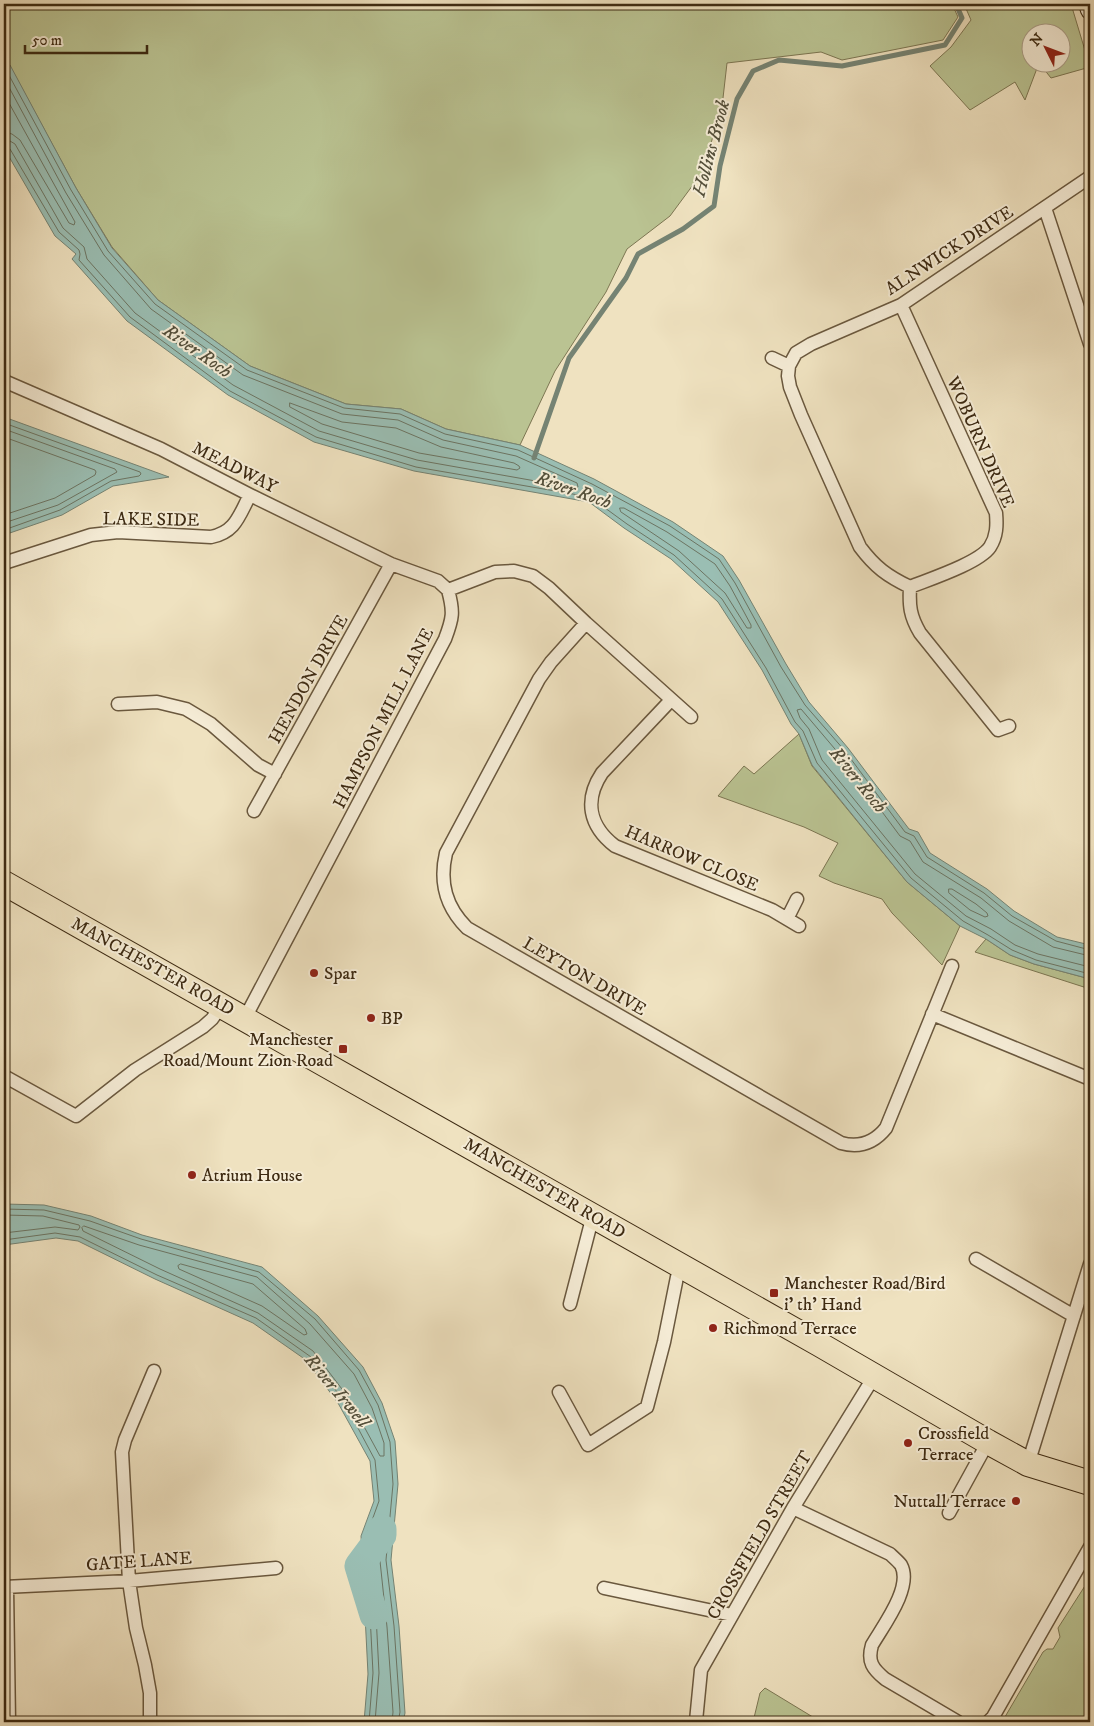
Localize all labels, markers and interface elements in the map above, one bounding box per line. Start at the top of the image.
scale bar [25,22,148,54]
north arrow [1022,22,1072,72]
text: N [1027,29,1048,50]
text: 50 m [32,31,62,50]
water label: Hollins Brook [687,97,735,200]
street label: ALNWICK DRIVE [881,201,1018,300]
water label: River Roch [157,319,236,383]
street label: WOBURN DRIVE [941,372,1019,512]
street label: MEADWAY [188,437,281,499]
water label: River Roch [532,466,615,514]
street label: LAKE SIDE [102,508,200,532]
street label: HENDON DRIVE [264,611,354,748]
street label: HAMPSON MILL LANE [329,624,439,813]
water label: River Roch [823,741,892,818]
street label: HARROW CLOSE [621,821,762,897]
street label: MANCHESTER ROAD [67,913,238,1021]
street label: LEYTON DRIVE [519,933,650,1021]
place label: Spar [324,963,357,985]
marker: Spar [308,967,320,979]
place label: BP [381,1008,403,1030]
marker: BP [365,1012,377,1024]
place label: Manchester Road/Mount Zion Road [163,1029,333,1072]
marker: Manchester Road/Mount Zion Road [337,1043,349,1055]
street label: MANCHESTER ROAD [460,1134,629,1244]
place label: Atrium House [202,1165,302,1187]
marker: Atrium House [186,1169,198,1181]
place label: Manchester Road/Bird i' th' Hand [784,1273,946,1316]
marker: Manchester Road/Bird i' th' Hand [768,1287,780,1299]
place label: Richmond Terrace [723,1318,857,1340]
marker: Richmond Terrace [707,1322,719,1334]
water label: River Irwell [299,1348,376,1434]
place label: Crossfield Terrace [918,1423,989,1466]
marker: Crossfield Terrace [902,1437,914,1449]
street label: CROSSFIELD STREET [703,1447,817,1624]
place label: Nuttall Terrace [894,1491,1006,1513]
marker: Nuttall Terrace [1010,1495,1022,1507]
street label: GATE LANE [85,1547,193,1577]

